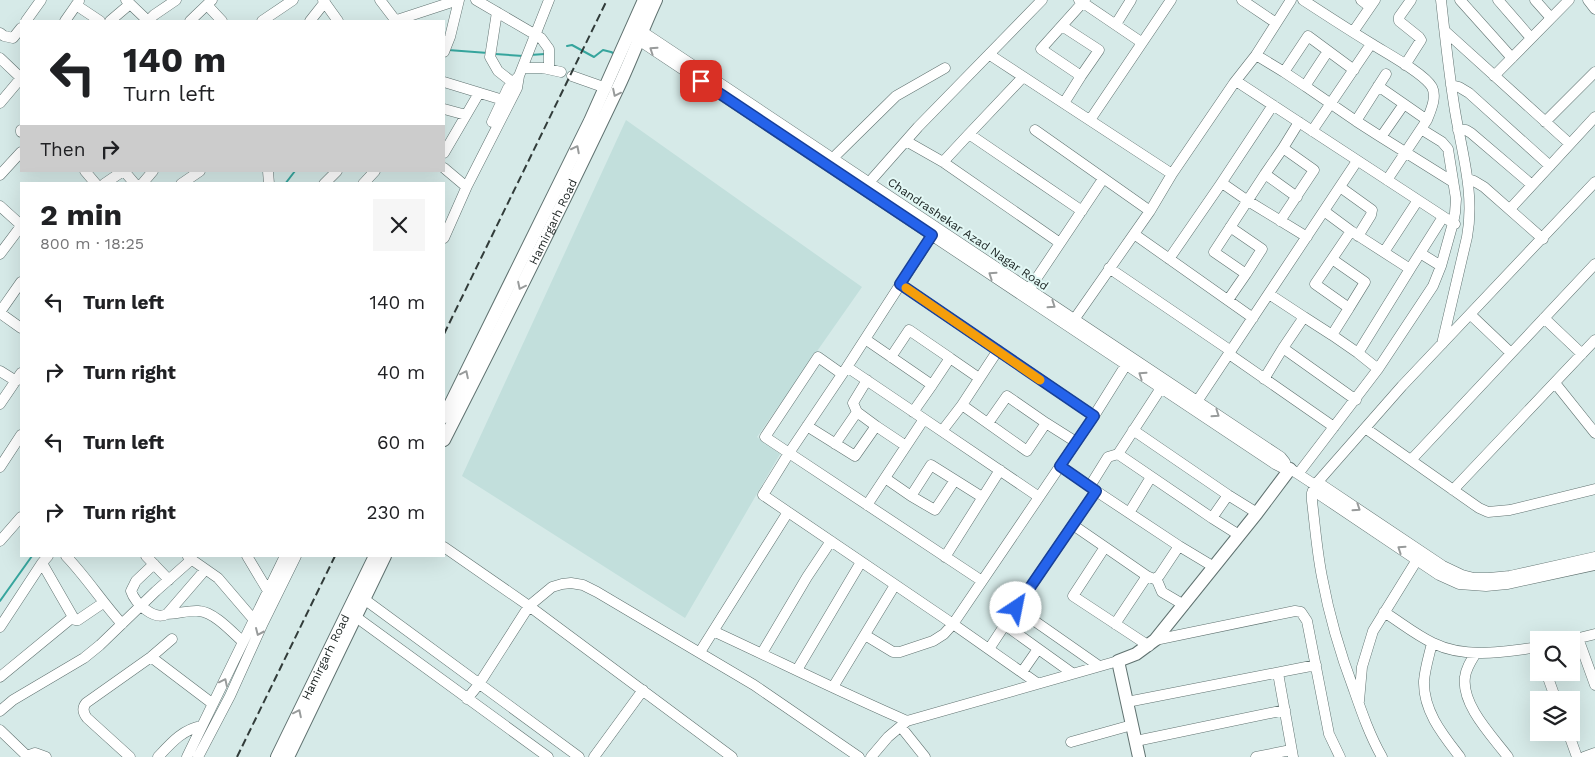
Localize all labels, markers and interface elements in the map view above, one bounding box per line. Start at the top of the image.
text: 140 m [123,39,226,81]
icon: left [40,40,105,105]
one-way arrow [650,46,659,56]
pin [680,60,722,102]
icon: arrive [687,67,715,95]
text: Turn left [123,81,215,106]
one-way arrow [611,88,622,97]
icon: right [96,135,124,163]
text: Then [40,138,86,161]
one-way arrow [570,146,580,155]
street label: Chandrashekar Azad Nagar Road [885,175,1051,293]
street label: Hamirgarh Road [526,177,580,267]
text: 2 min [40,197,122,232]
button: close [373,199,425,251]
text: 800 m · 18:25 [40,234,144,253]
one-way arrow [989,272,998,282]
one-way arrow [517,281,527,290]
icon: left [40,288,68,316]
text: Turn left [83,291,164,314]
text: 140 m [370,291,425,314]
one-way arrow [1046,299,1056,308]
icon: right [40,358,68,386]
text: Turn right [83,361,176,384]
text: 40 m [377,361,425,384]
one-way arrow [459,370,469,379]
one-way arrow [1138,372,1148,381]
one-way arrow [1211,408,1220,417]
icon: left [40,428,68,456]
text: Turn left [83,431,164,454]
text: 60 m [377,431,425,454]
icon: right [40,498,68,526]
text: Turn right [83,501,176,524]
text: 230 m [366,501,425,524]
one-way arrow [1351,502,1361,511]
one-way arrow [1397,546,1407,555]
position arrow [989,581,1041,633]
street label: Hamirgarh Road [299,612,352,702]
one-way arrow [255,627,266,636]
map controls [1530,631,1580,741]
button: search [1530,631,1580,681]
one-way arrow [218,678,228,687]
button: layers [1530,691,1580,741]
one-way arrow [292,709,302,718]

